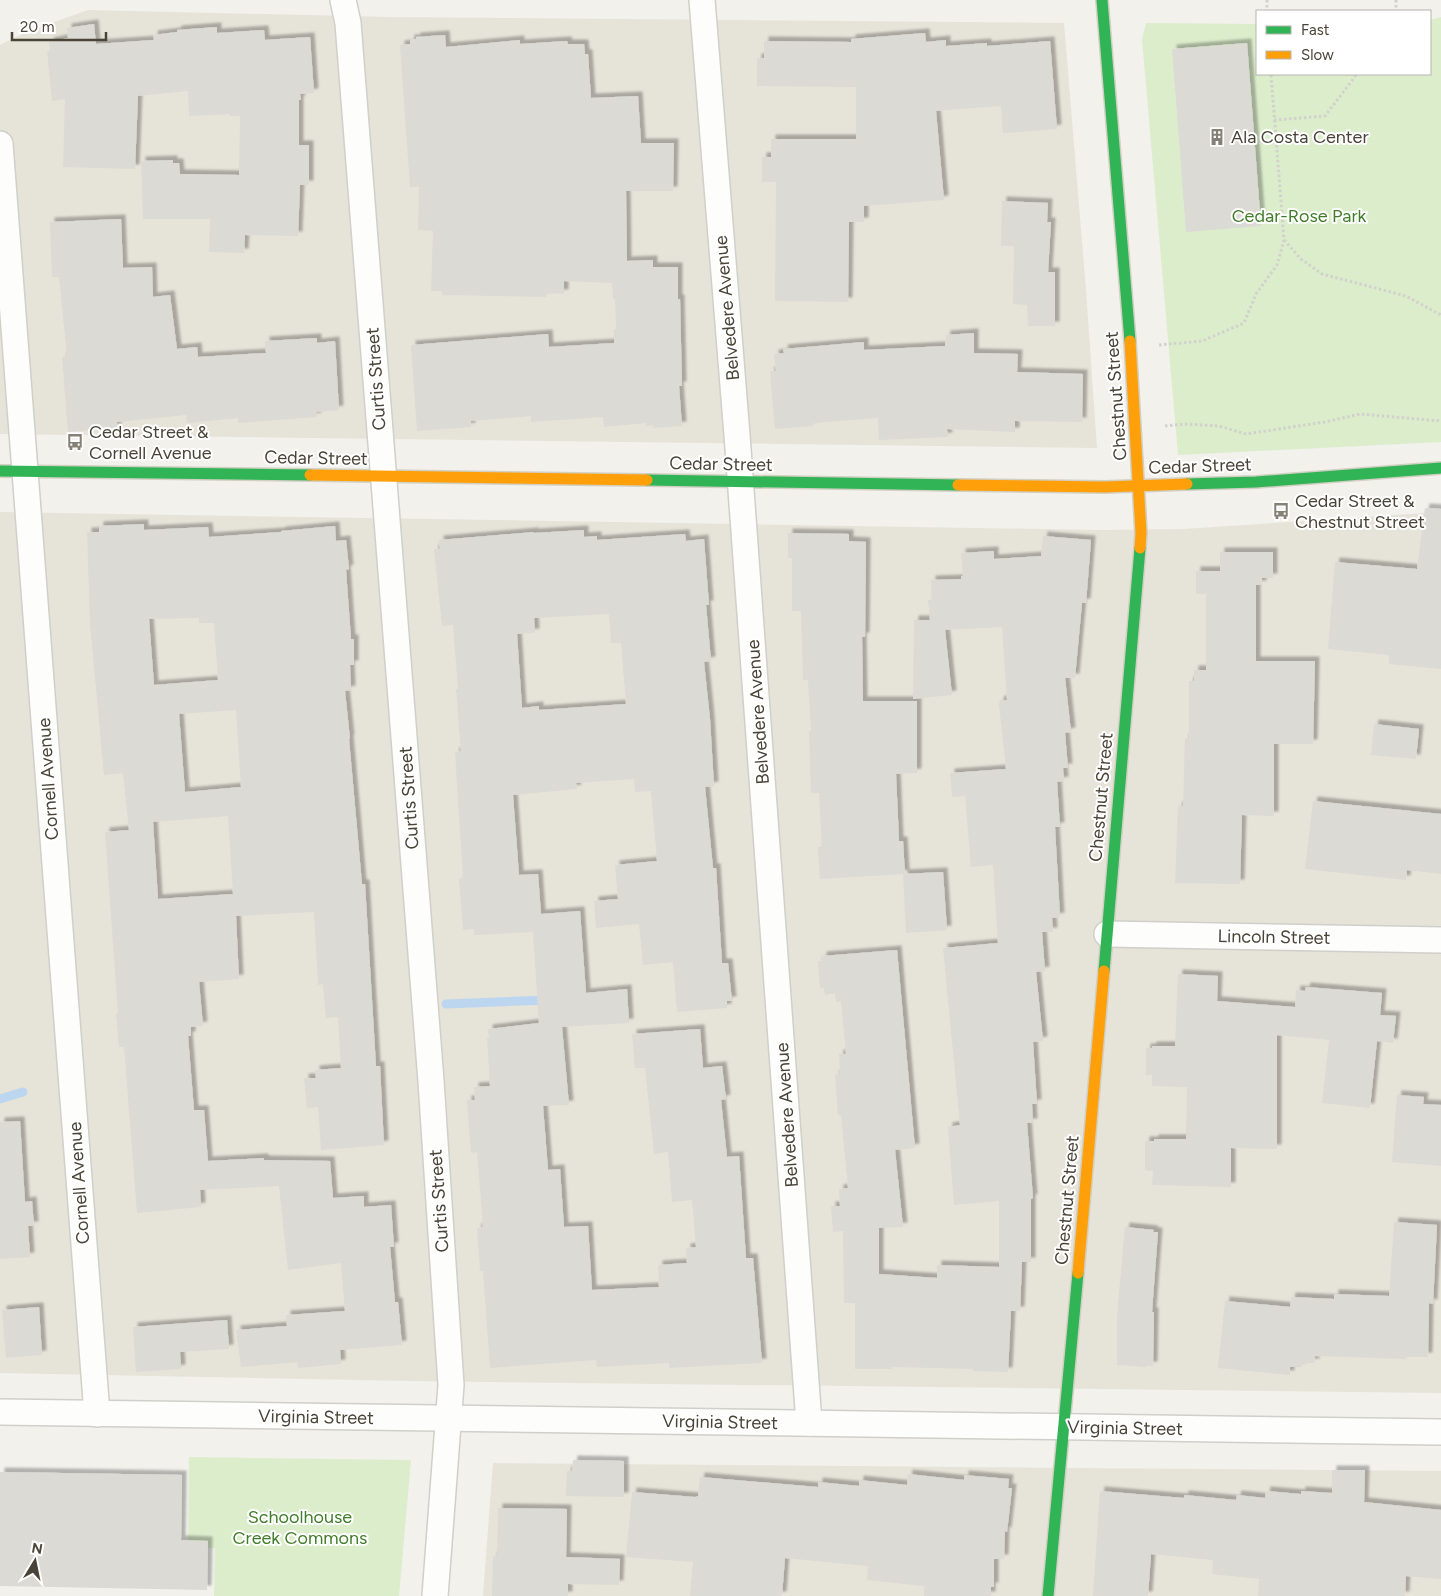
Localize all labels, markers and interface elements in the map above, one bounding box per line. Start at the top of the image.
scale bar [12,10,106,42]
legend [1256,10,1431,75]
text: 20 m [20,18,54,36]
text: Fast [1301,21,1330,39]
text: Slow [1301,46,1334,64]
place label: Ala Costa Center [1231,126,1368,148]
building icon: Ala Costa Center [1207,127,1227,147]
park label: Cedar-Rose Park [1232,205,1367,227]
street label: Belvedere Avenue [710,234,744,381]
street label: Curtis Street [361,327,391,431]
street label: Chestnut Street [1100,330,1131,461]
place label: Cedar Street & Cornell Avenue [89,421,212,464]
bus stop icon: Cedar Street & Cornell Avenue [65,432,85,452]
street label: Cedar Street [264,446,368,470]
street label: Cedar Street [669,452,773,476]
street label: Cedar Street [1148,453,1252,479]
place label: Cedar Street & Chestnut Street [1295,490,1425,533]
bus stop icon: Cedar Street & Chestnut Street [1271,501,1291,521]
street label: Belvedere Avenue [742,639,774,785]
street label: Cornell Avenue [33,717,63,841]
street label: Chestnut Street [1084,731,1118,863]
street label: Curtis Street [394,746,424,850]
street label: Lincoln Street [1218,925,1331,949]
street label: Belvedere Avenue [771,1042,803,1188]
street label: Cornell Avenue [64,1121,94,1245]
street label: Chestnut Street [1050,1134,1084,1266]
street label: Curtis Street [424,1149,454,1253]
street label: Virginia Street [258,1405,374,1429]
street label: Virginia Street [662,1410,778,1434]
street label: Virginia Street [1067,1416,1183,1440]
park label: Schoolhouse Creek Commons [233,1506,367,1549]
north arrow [10,1536,60,1586]
text: N [30,1539,44,1558]

